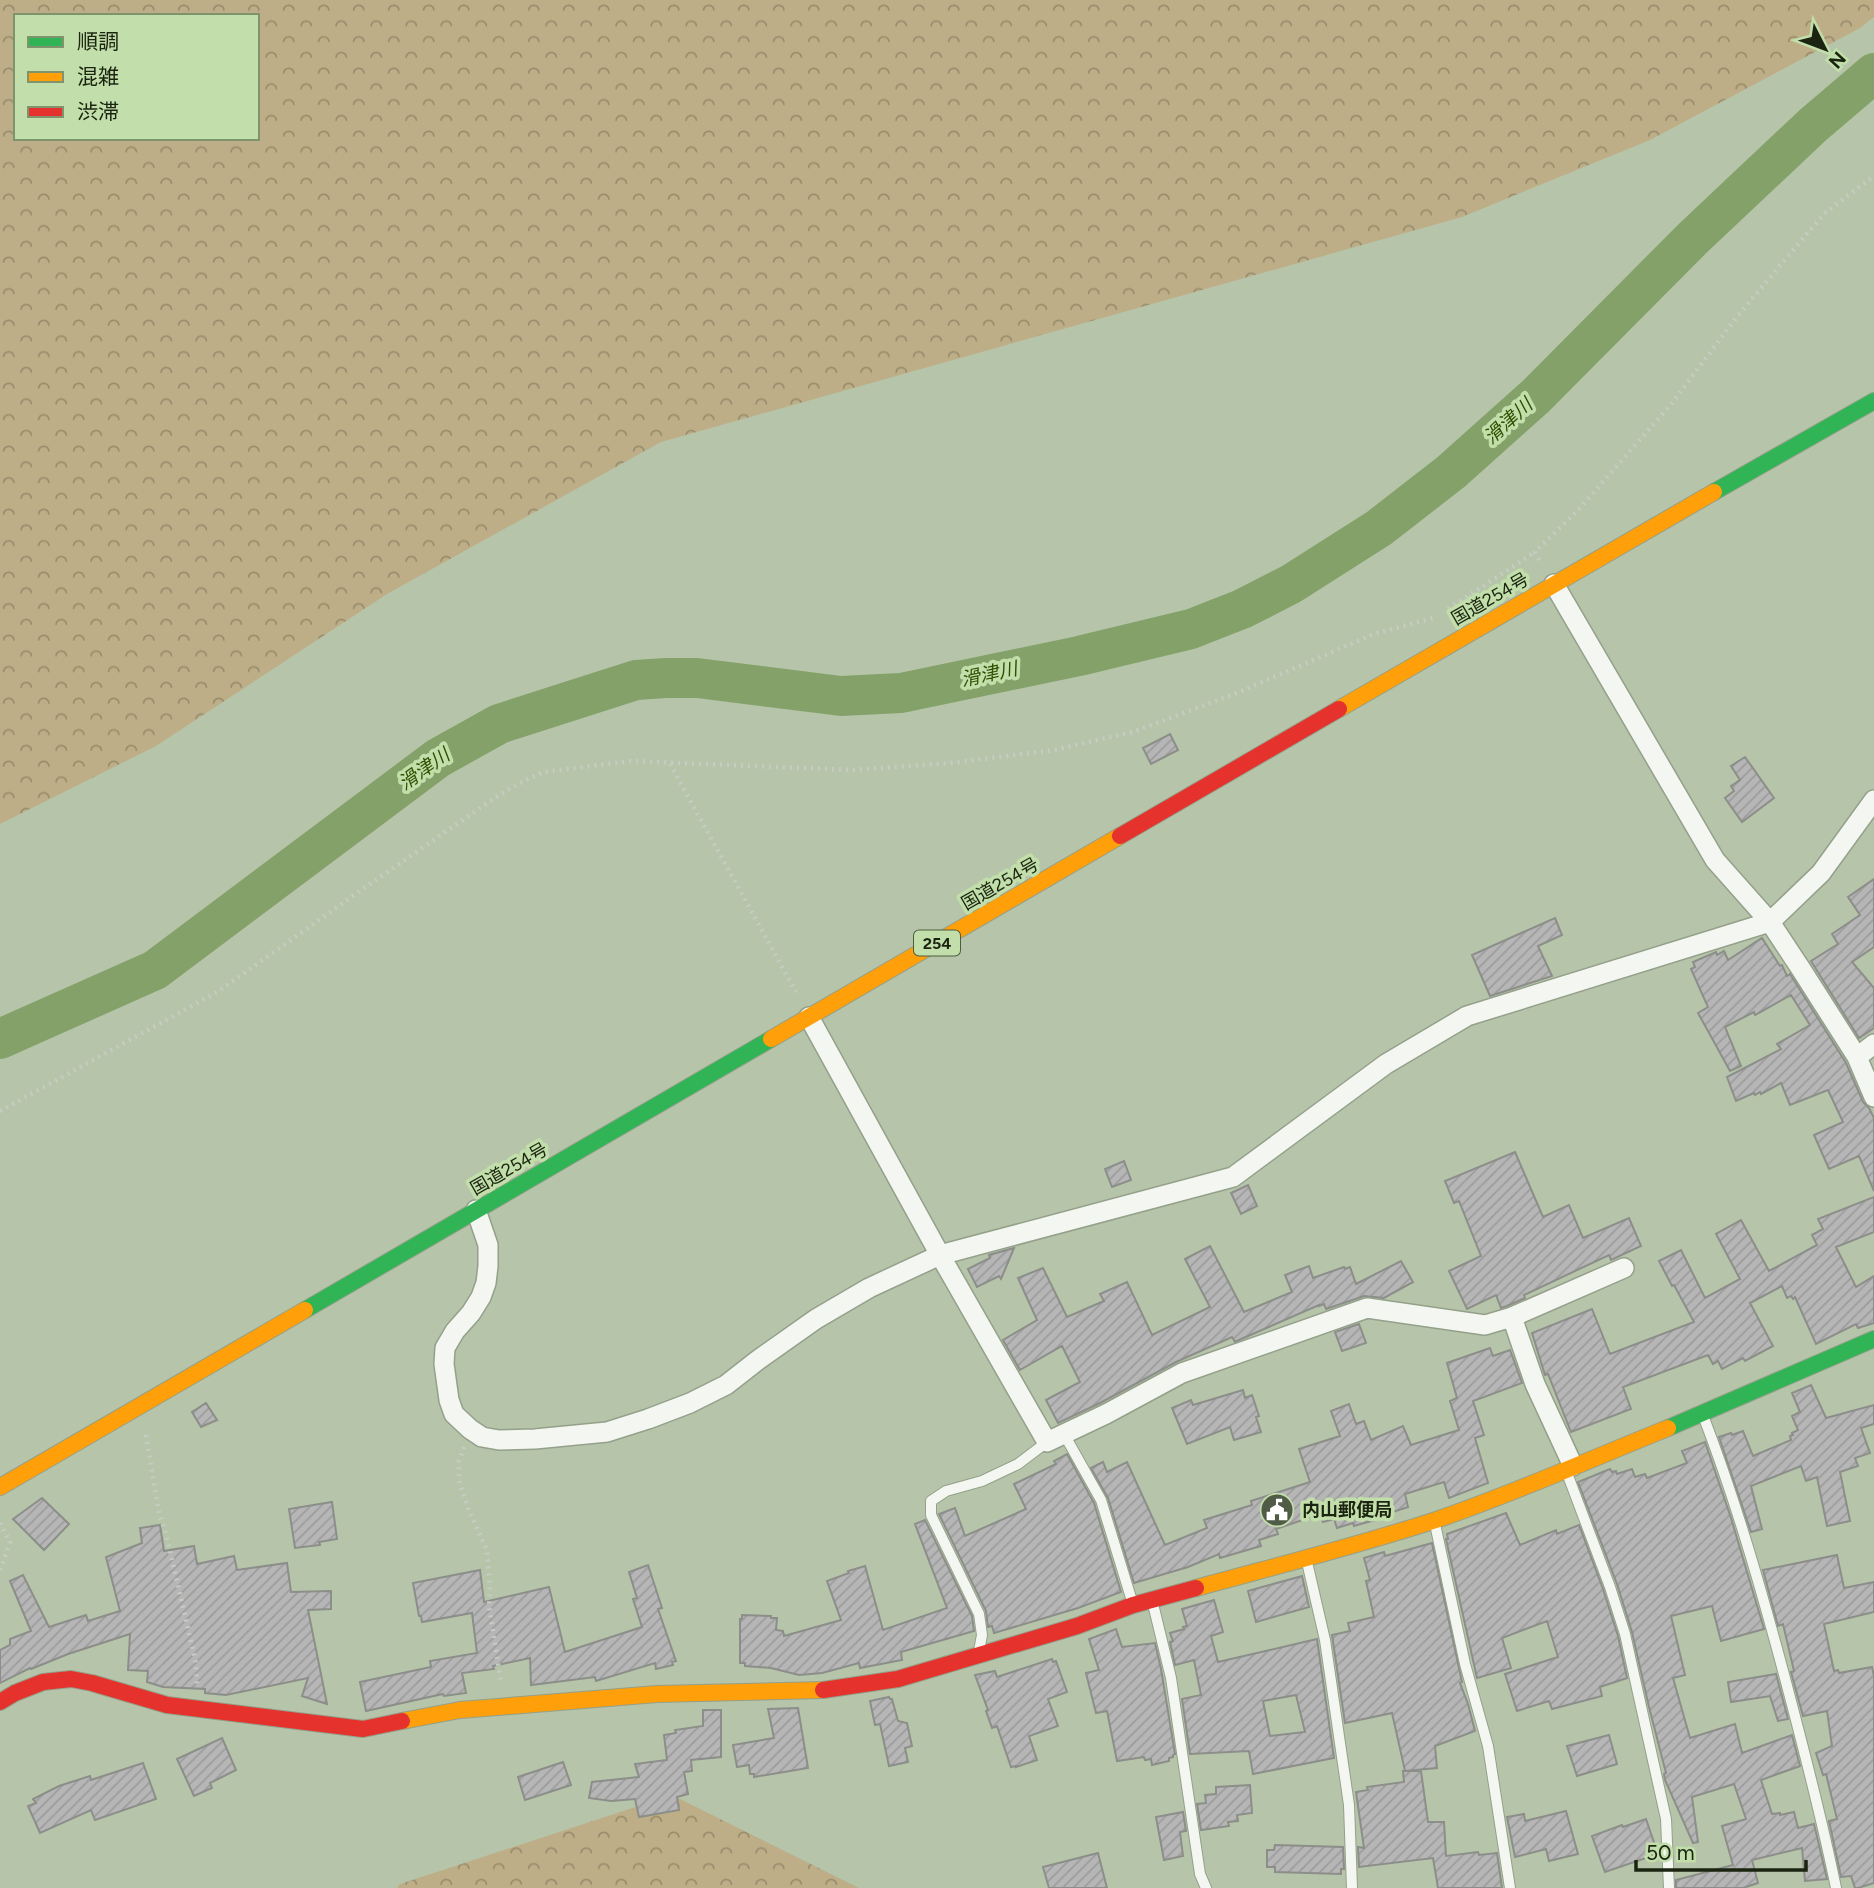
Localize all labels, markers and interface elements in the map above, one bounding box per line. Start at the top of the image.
legend [14,14,259,140]
north arrow [1790,14,1860,84]
text: 順調 [77,29,119,54]
text: N [1824,47,1851,73]
text: 混雑 [77,64,119,89]
text: 渋滞 [77,99,119,124]
water label: 滑津川 [1479,392,1538,449]
street label: 国道254号 [1447,568,1533,630]
water label: 滑津川 [959,656,1021,691]
water label: 滑津川 [394,742,456,795]
street label: 国道254号 [957,853,1043,915]
road number: 254 [914,931,960,956]
street label: 国道254号 [466,1138,552,1200]
public building icon: 内山郵便局 [1258,1491,1296,1529]
place label: 内山郵便局 [1302,1499,1392,1521]
scale bar [1636,1828,1806,1872]
text: 50 m [1646,1840,1695,1865]

